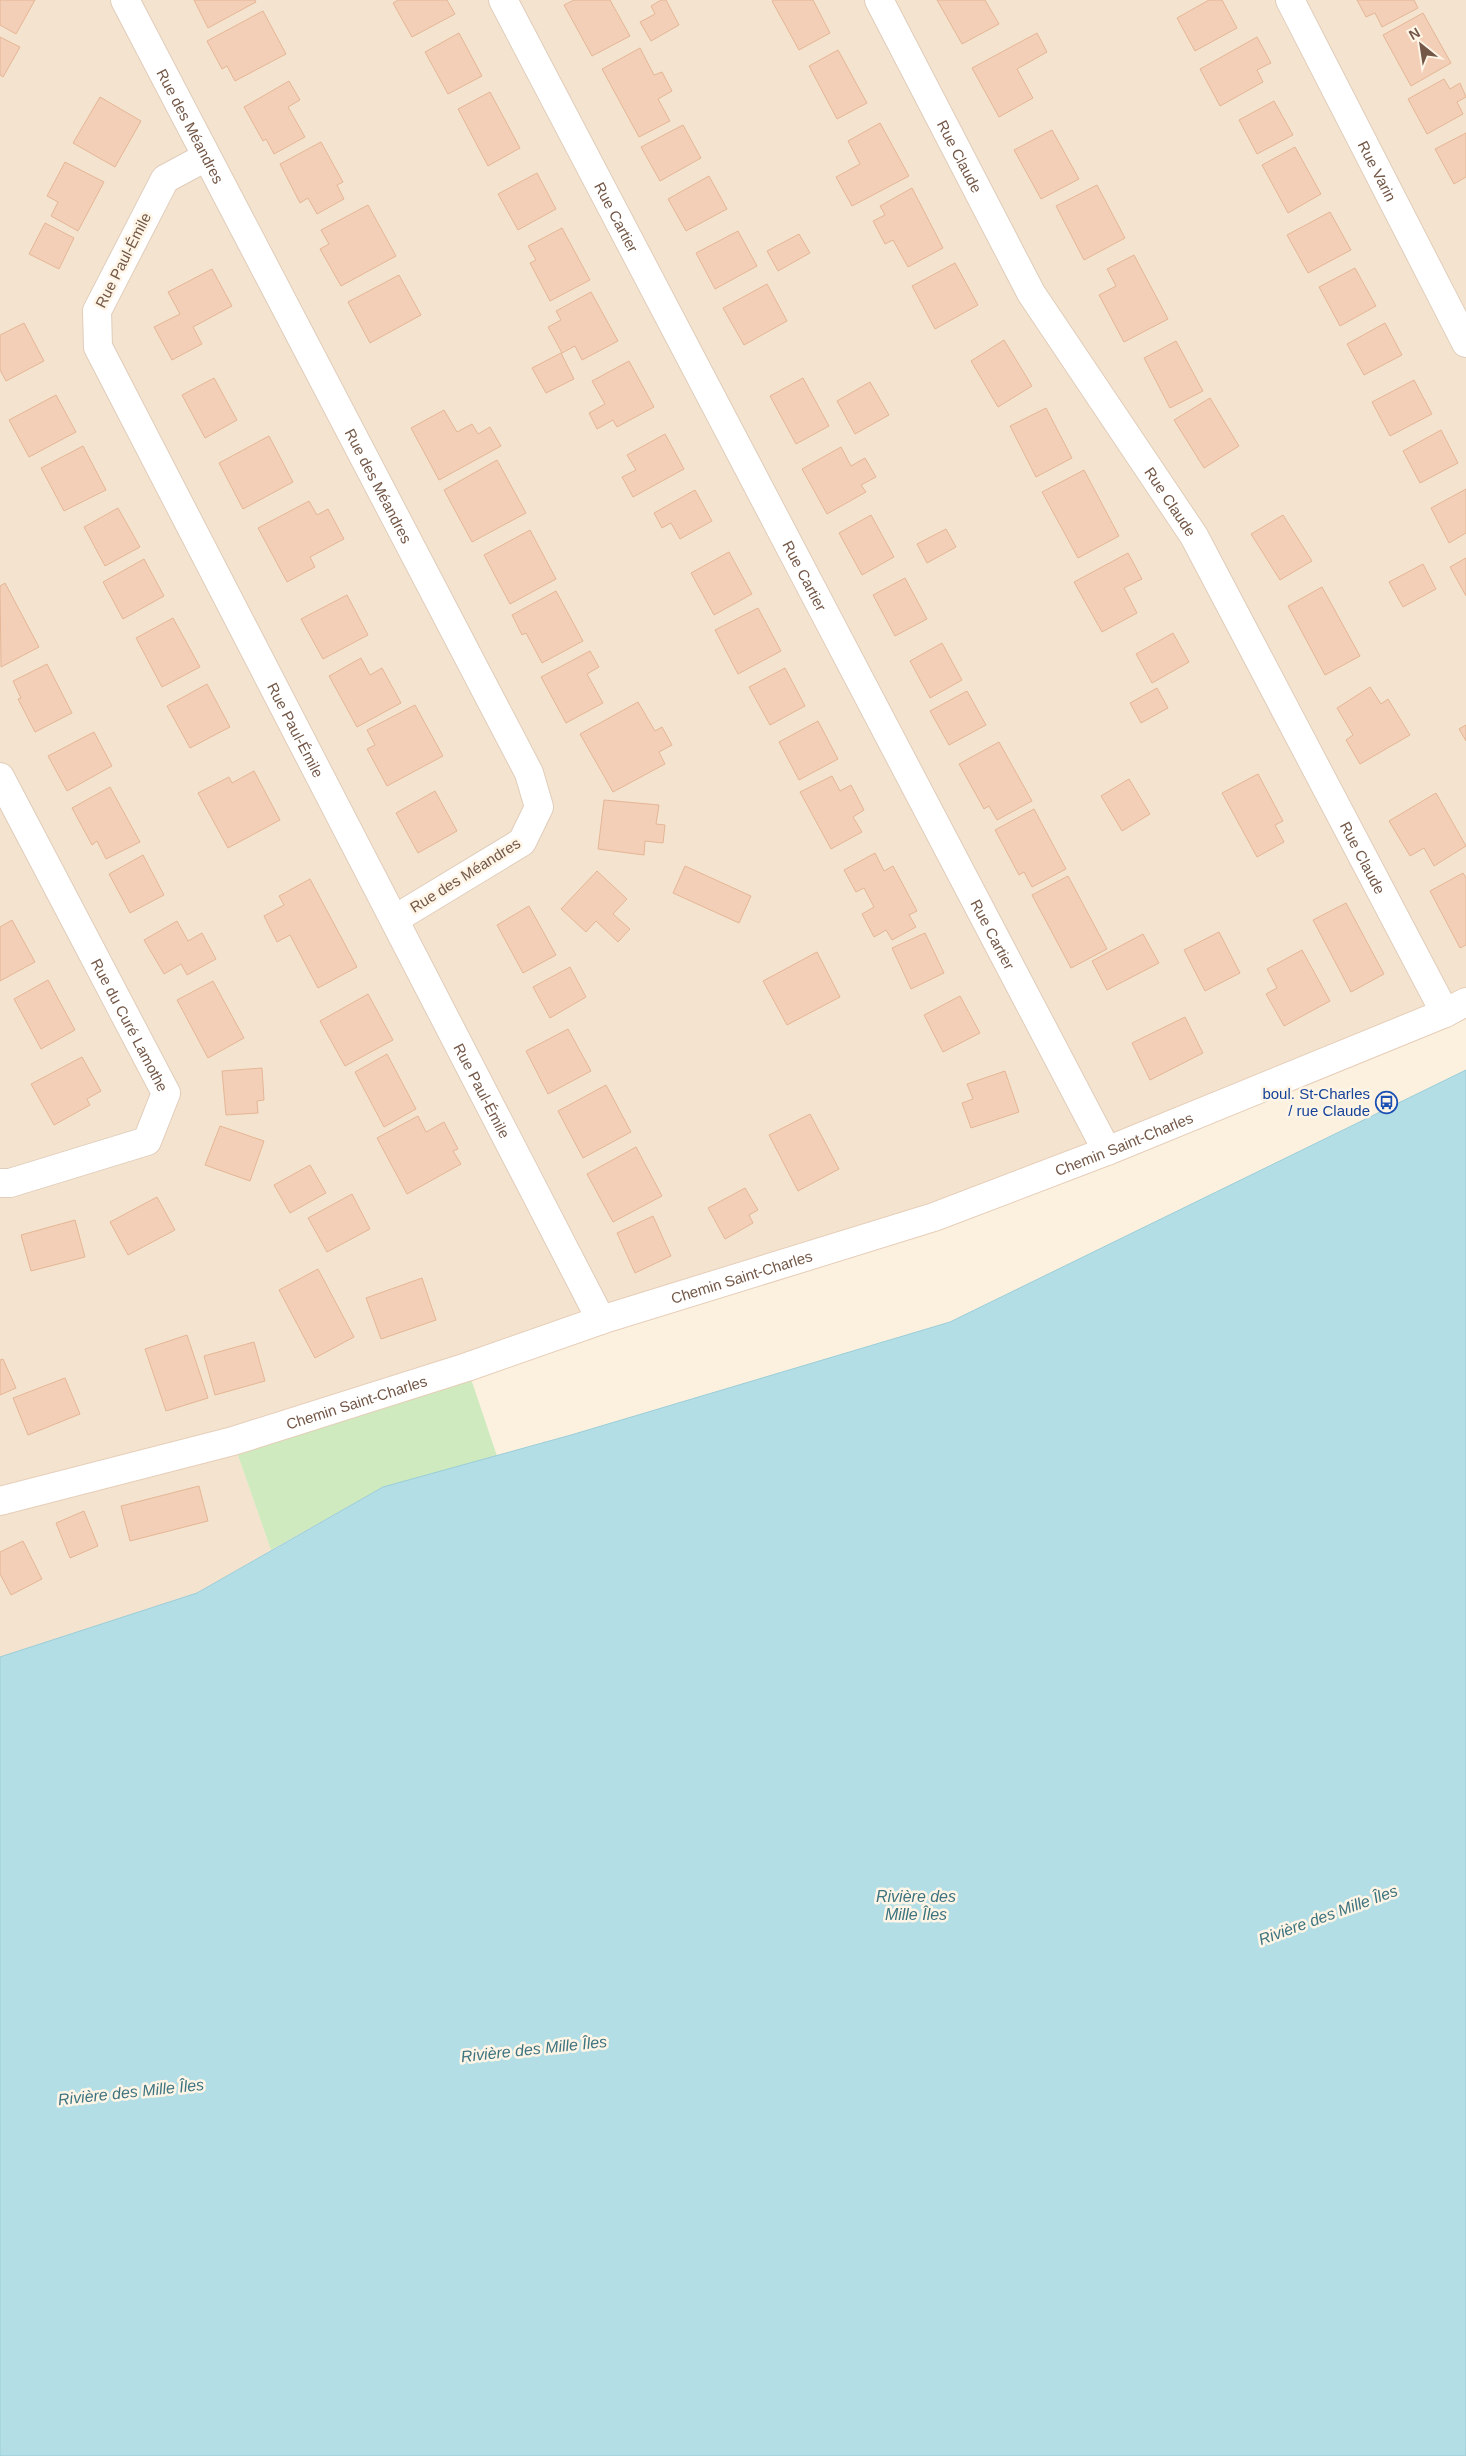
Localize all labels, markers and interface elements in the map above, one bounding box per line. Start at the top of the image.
north arrow [1396,20,1446,70]
text: N [1406,24,1423,43]
street label: Rue des Méandres [154,66,228,186]
street label: Rue Claude [934,117,986,195]
street label: Rue Varin [1355,138,1400,204]
street label: Rue Cartier [591,179,642,255]
street label: Rue Paul-Émile [92,210,154,310]
street label: Rue des Méandres [342,426,416,546]
street label: Rue Claude [1142,464,1200,539]
street label: Rue Cartier [780,538,830,613]
street label: Rue Paul-Émile [264,680,327,780]
street label: Rue Claude [1337,818,1389,897]
street label: Rue des Méandres [407,834,523,916]
street label: Rue Cartier [968,896,1019,972]
street label: Rue du Curé Lamothe [88,956,172,1094]
street label: Rue Paul-Émile [451,1040,514,1141]
place label: boul. St-Charles / rue Claude [1262,1085,1370,1119]
bus stop icon: boul. St-Charles / rue Claude [1374,1090,1398,1114]
street label: Chemin Saint-Charles [1052,1108,1195,1179]
street label: Chemin Saint-Charles [669,1247,814,1306]
street label: Chemin Saint-Charles [284,1372,429,1432]
water label: Rivière des Mille Îles [1256,1881,1400,1948]
water label: Rivière des Mille Îles [876,1888,956,1923]
water label: Rivière des Mille Îles [460,2032,608,2065]
water label: Rivière des Mille Îles [57,2075,205,2108]

